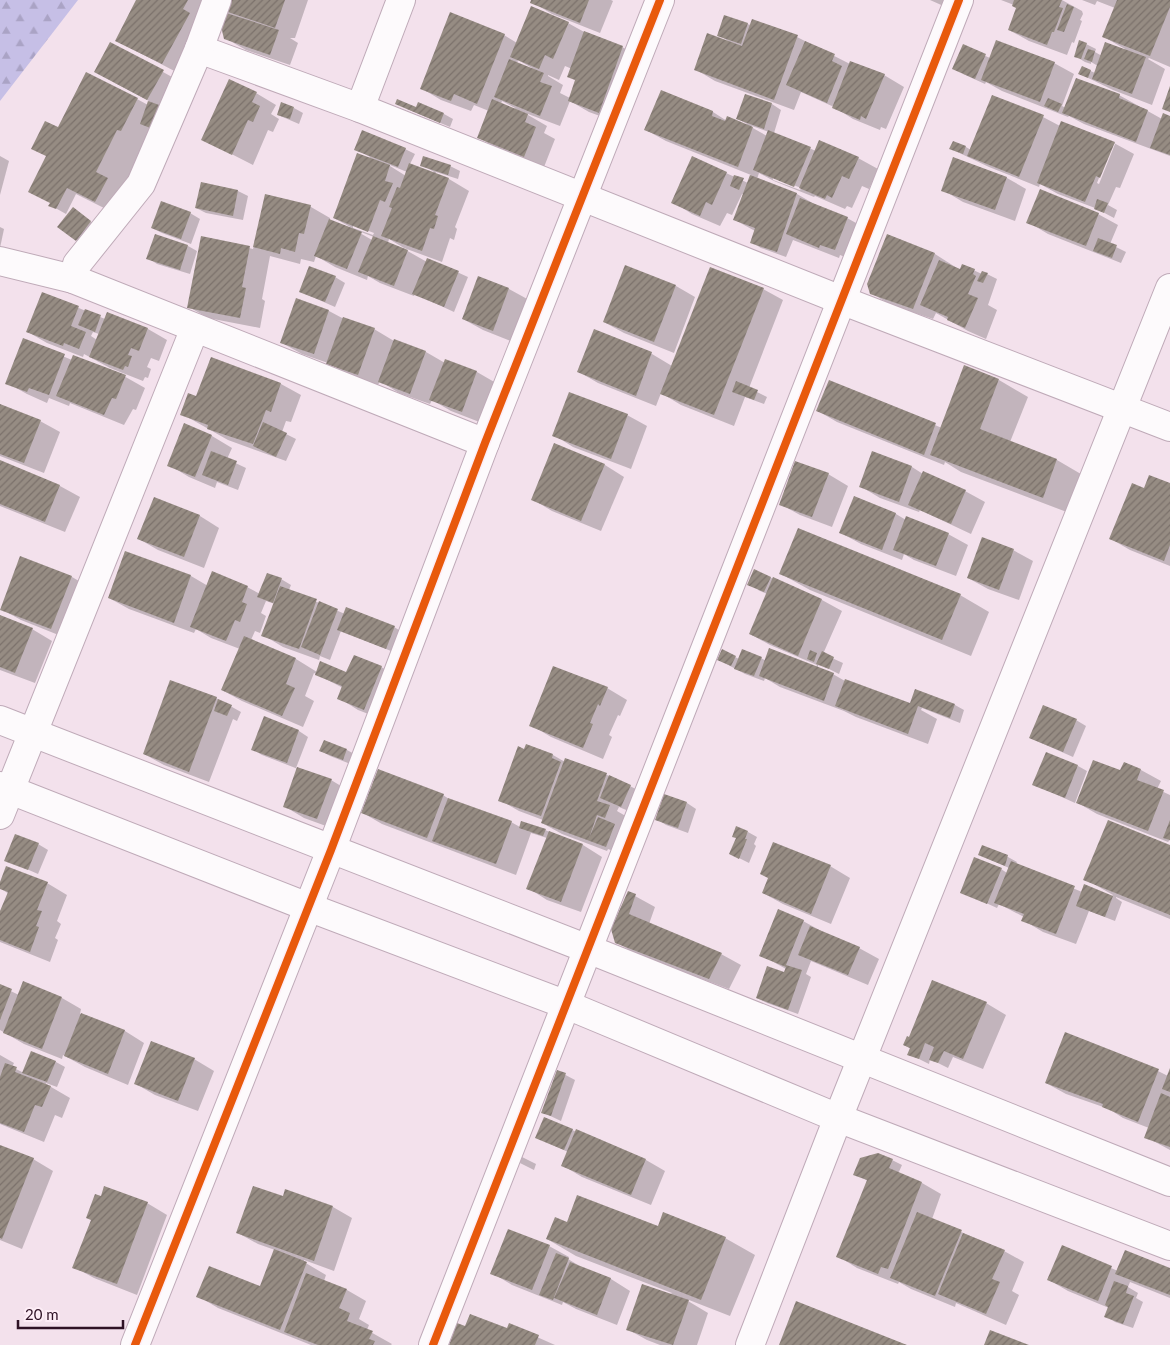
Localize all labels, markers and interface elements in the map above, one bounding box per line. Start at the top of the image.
scale bar [18,1298,122,1330]
text: 20 m [25,1305,59,1323]

